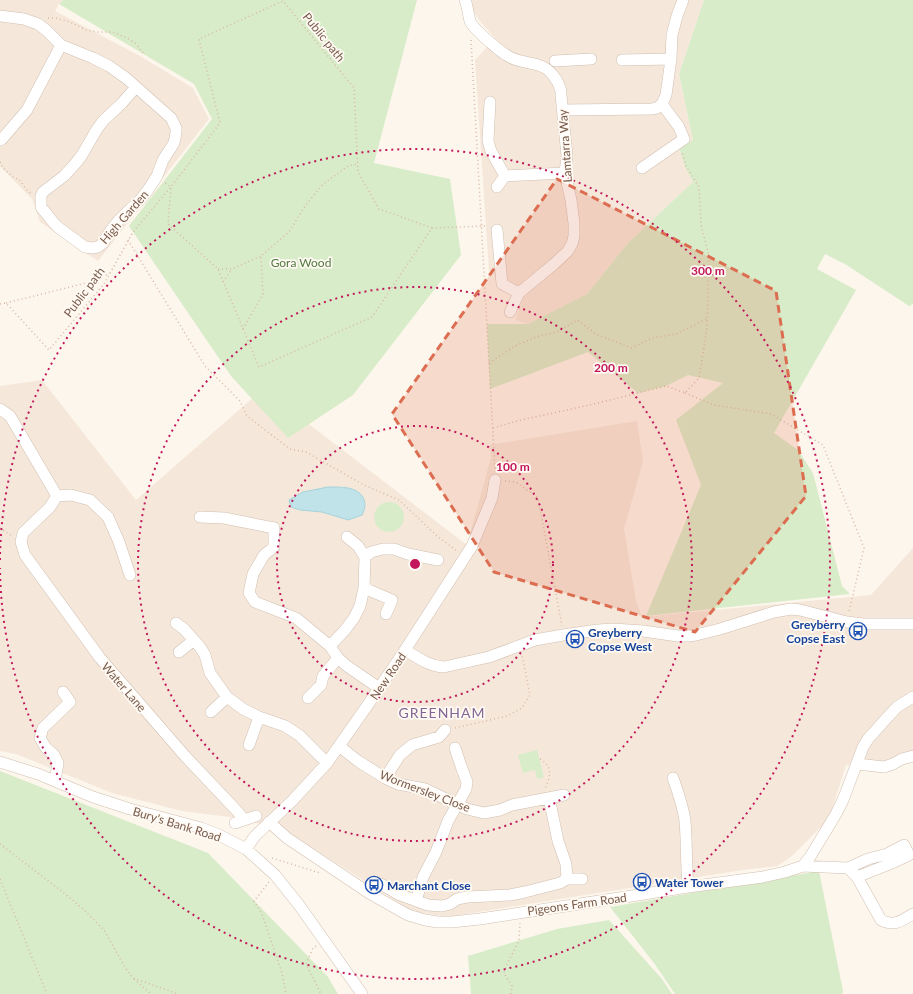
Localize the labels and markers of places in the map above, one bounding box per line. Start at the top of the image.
centre of rings [408,557,422,571]
place label: Greyberry Copse East [786,617,846,646]
bus stop icon: Greyberry Copse East [848,621,868,641]
place label: Greyberry Copse West [588,625,653,654]
bus stop icon: Greyberry Copse West [565,629,585,649]
bus stop icon: Water Tower [632,872,652,892]
bus stop icon: Marchant Close [364,875,384,895]
place label: Water Tower [655,875,724,890]
place label: Marchant Close [387,878,471,893]

